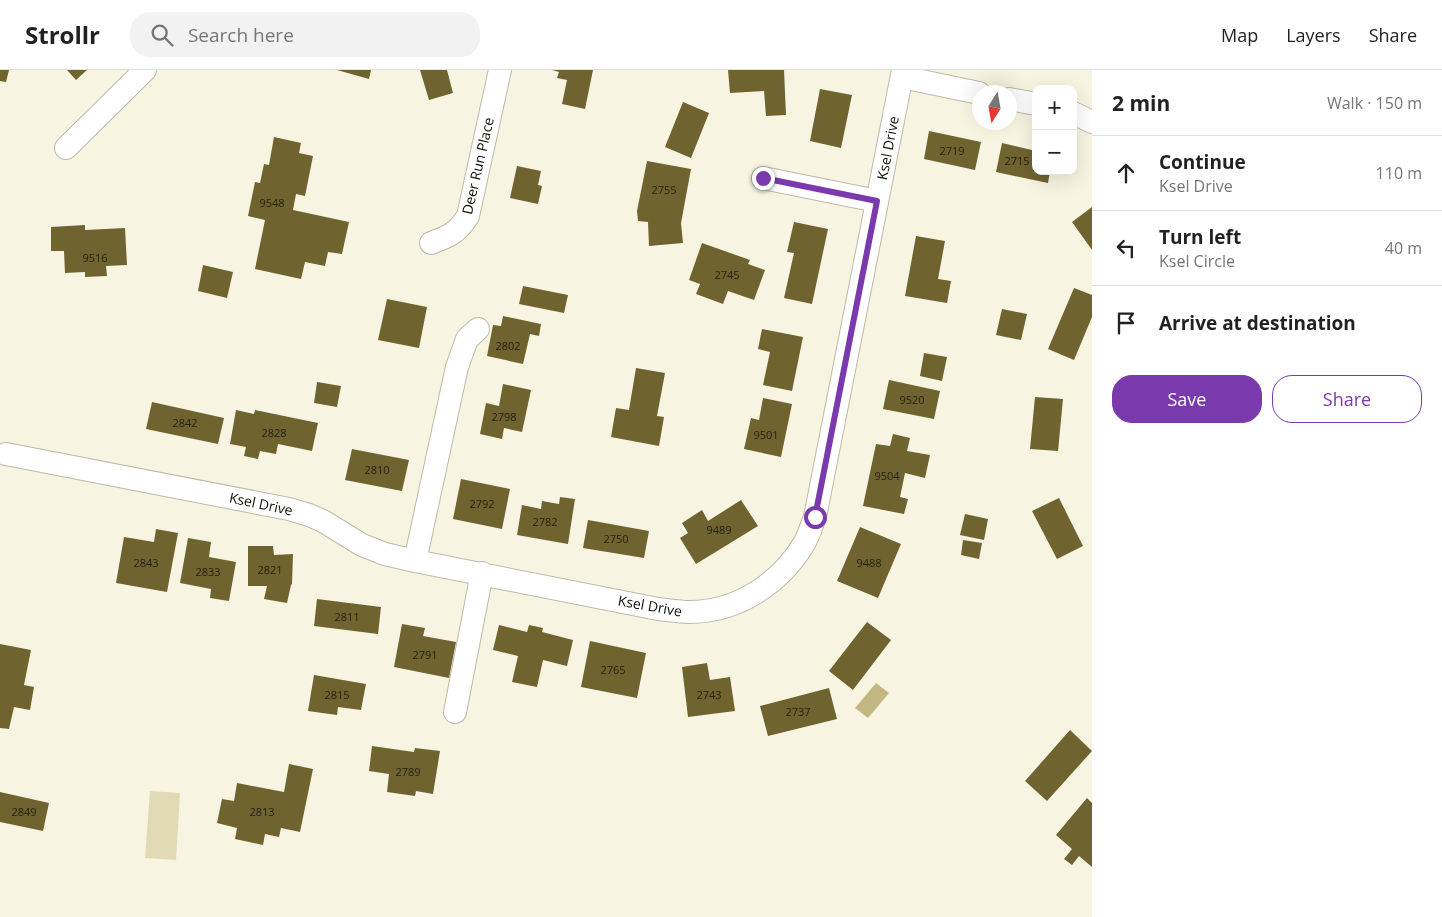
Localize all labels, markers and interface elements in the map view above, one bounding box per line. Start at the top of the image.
search box [130,12,480,57]
text: Strollr [25,18,100,51]
icon: search [148,21,176,49]
text: Search here [188,22,294,48]
text: Map [1221,23,1258,47]
text: Layers [1286,23,1341,47]
text: Share [1369,23,1417,47]
north arrow [972,85,1017,130]
map controls [1032,85,1077,175]
button: + [1032,85,1077,130]
text: 2 min [1112,89,1170,117]
text: Walk · 150 m [1327,92,1422,114]
street label: Ksel Drive [872,114,903,181]
street label: Deer Run Place [457,115,498,216]
button: − [1032,130,1077,175]
house number: 2719 [939,143,965,158]
text: Continue [1159,149,1246,175]
house number: 2715 [1004,153,1030,168]
icon: ahead [1112,159,1140,187]
text: 110 m [1376,162,1422,184]
route end [752,167,775,190]
text: Ksel Drive [1159,175,1233,197]
house number: 2755 [651,182,677,197]
house number: 9548 [259,195,285,210]
text: Turn left [1159,224,1241,250]
icon: left [1112,234,1140,262]
text: 40 m [1385,237,1422,259]
house number: 9516 [82,250,108,265]
text: Ksel Circle [1159,250,1235,272]
house number: 2745 [714,267,740,282]
icon: arrive [1112,309,1140,337]
text: Arrive at destination [1159,310,1356,336]
house number: 2802 [495,338,521,353]
button: Save [1112,375,1262,423]
button: Share [1272,375,1422,423]
house number: 9520 [899,392,925,407]
house number: 2798 [491,409,517,424]
house number: 2842 [172,415,198,430]
house number: 2828 [261,425,287,440]
house number: 9501 [753,427,779,442]
house number: 2810 [364,462,390,477]
house number: 9504 [874,468,900,483]
street label: Ksel Drive [228,488,295,520]
house number: 2792 [469,496,495,511]
route start [804,506,827,529]
house number: 2782 [532,514,558,529]
house number: 9489 [706,522,732,537]
house number: 2750 [603,531,629,546]
house number: 2843 [133,555,159,570]
house number: 9488 [856,555,882,570]
house number: 2821 [257,562,283,577]
house number: 2833 [195,564,221,579]
street label: Ksel Drive [617,591,684,620]
house number: 2811 [334,609,360,624]
house number: 2791 [412,647,438,662]
house number: 2765 [600,662,626,677]
house number: 2815 [324,687,350,702]
house number: 2743 [696,687,722,702]
house number: 2737 [785,704,811,719]
house number: 2789 [395,764,421,779]
house number: 2849 [11,804,37,819]
house number: 2813 [249,804,275,819]

